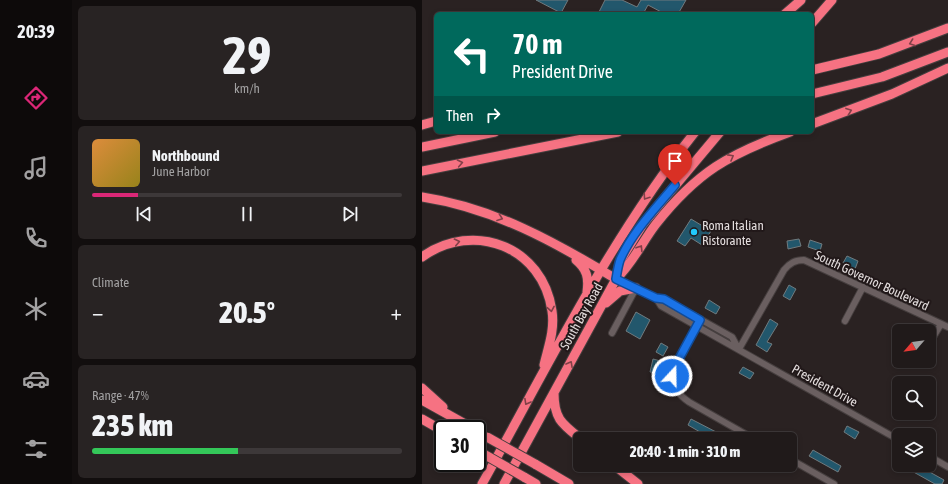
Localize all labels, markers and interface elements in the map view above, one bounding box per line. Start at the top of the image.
text: 20:39 [17,21,55,42]
text: 29 [223,25,271,85]
icon: left [446,28,498,80]
text: 70 m [512,28,562,60]
one-way arrow [908,38,915,46]
text: President Drive [512,61,613,82]
text: km/h [234,81,260,96]
icon: directions [22,84,50,112]
icon: right [482,104,504,126]
text: Then [446,107,474,124]
one-way arrow [845,107,852,116]
pin [658,144,692,185]
text: Northbound [152,147,220,164]
icon: arrive [664,150,686,172]
icon: music [22,154,50,182]
one-way arrow [726,154,734,162]
one-way arrow [457,159,463,168]
text: June Harbor [152,164,210,179]
one-way arrow [643,193,651,200]
icon: previous [133,203,155,225]
icon: pause [236,203,258,225]
icon: next [339,203,361,225]
one-way arrow [497,213,504,222]
place label: Roma Italian Ristorante [702,218,764,248]
icon: phone [22,224,50,252]
marker: Roma Italian Ristorante [689,227,699,237]
one-way arrow [454,238,460,246]
one-way arrow [635,245,642,252]
street label: South Governor Boulevard [812,247,931,314]
text: Climate [92,275,129,290]
street label: South Bay Road [557,280,606,352]
icon: climate [22,295,50,323]
text: 20.5° [219,295,275,329]
text: − [92,299,103,325]
text: + [391,299,402,325]
one-way arrow [547,306,555,312]
north arrow [892,324,936,368]
map controls [892,324,936,472]
position arrow [651,355,693,397]
one-way arrow [565,361,572,368]
street label: President Drive [789,361,860,410]
icon: car [22,365,50,393]
button: search [892,376,936,420]
text: Range · 47% [92,388,149,403]
one-way arrow [525,397,532,405]
text: 235 km [92,408,173,442]
speed limit sign: 30 [434,420,486,472]
button: layers [892,428,936,472]
icon: filters [22,435,50,463]
text: 20:40 · 1 min · 310 m [630,443,740,460]

